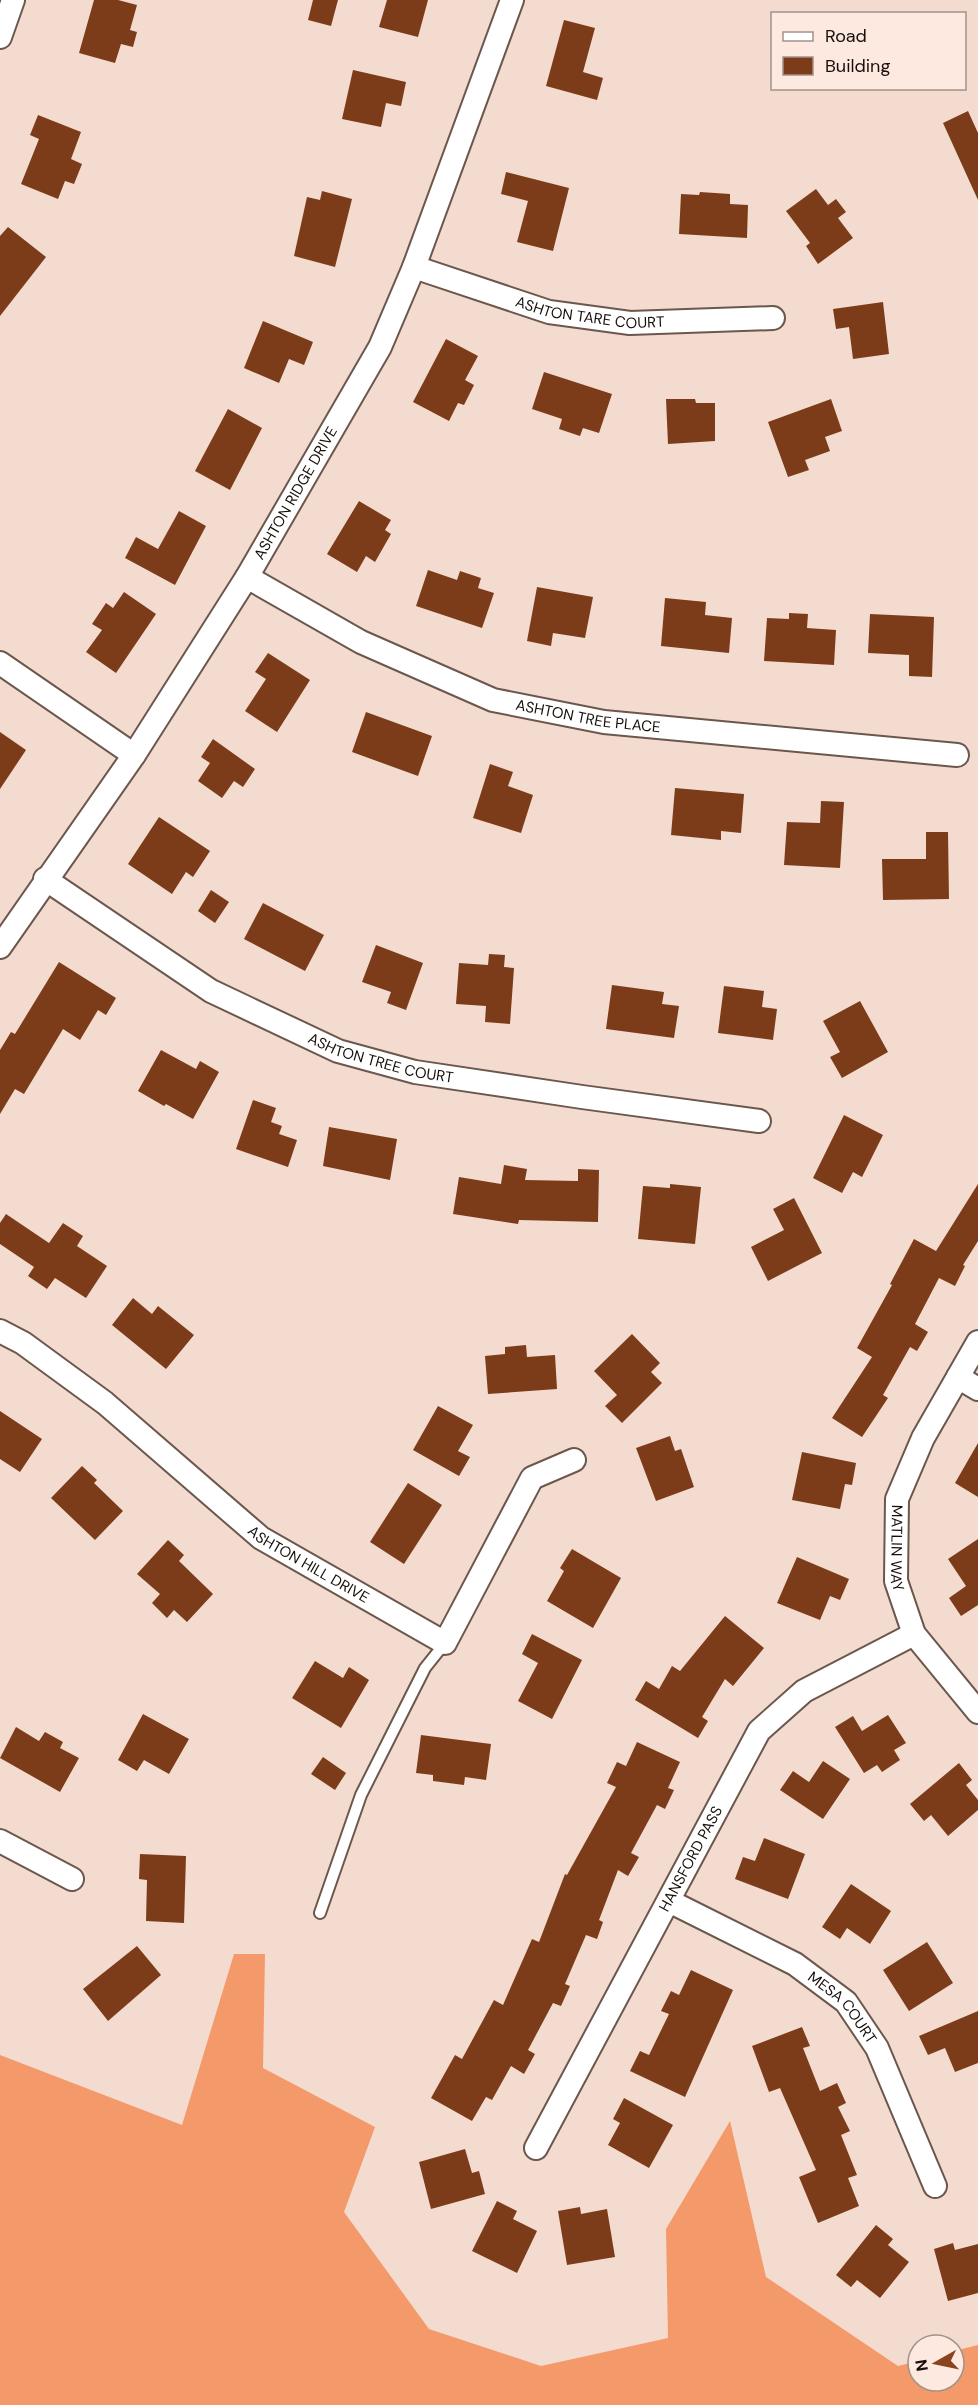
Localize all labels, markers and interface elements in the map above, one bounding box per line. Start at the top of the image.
legend [771,12,966,90]
text: Road [825,24,867,48]
text: Building [825,54,890,78]
street label: ASHTON TARE COURT [513,292,665,333]
street label: ASHTON RIDGE DRIVE [249,423,342,563]
street label: ASHTON TREE PLACE [514,695,661,737]
street label: ASHTON TREE COURT [305,1028,455,1088]
street label: MATLIN WAY [886,1505,909,1594]
street label: ASHTON HILL DRIVE [243,1521,373,1608]
street label: HANSFORD PASS [654,1802,727,1915]
street label: MESA COURT [804,1967,881,2048]
north arrow [906,2333,966,2393]
text: N [910,2358,933,2373]

